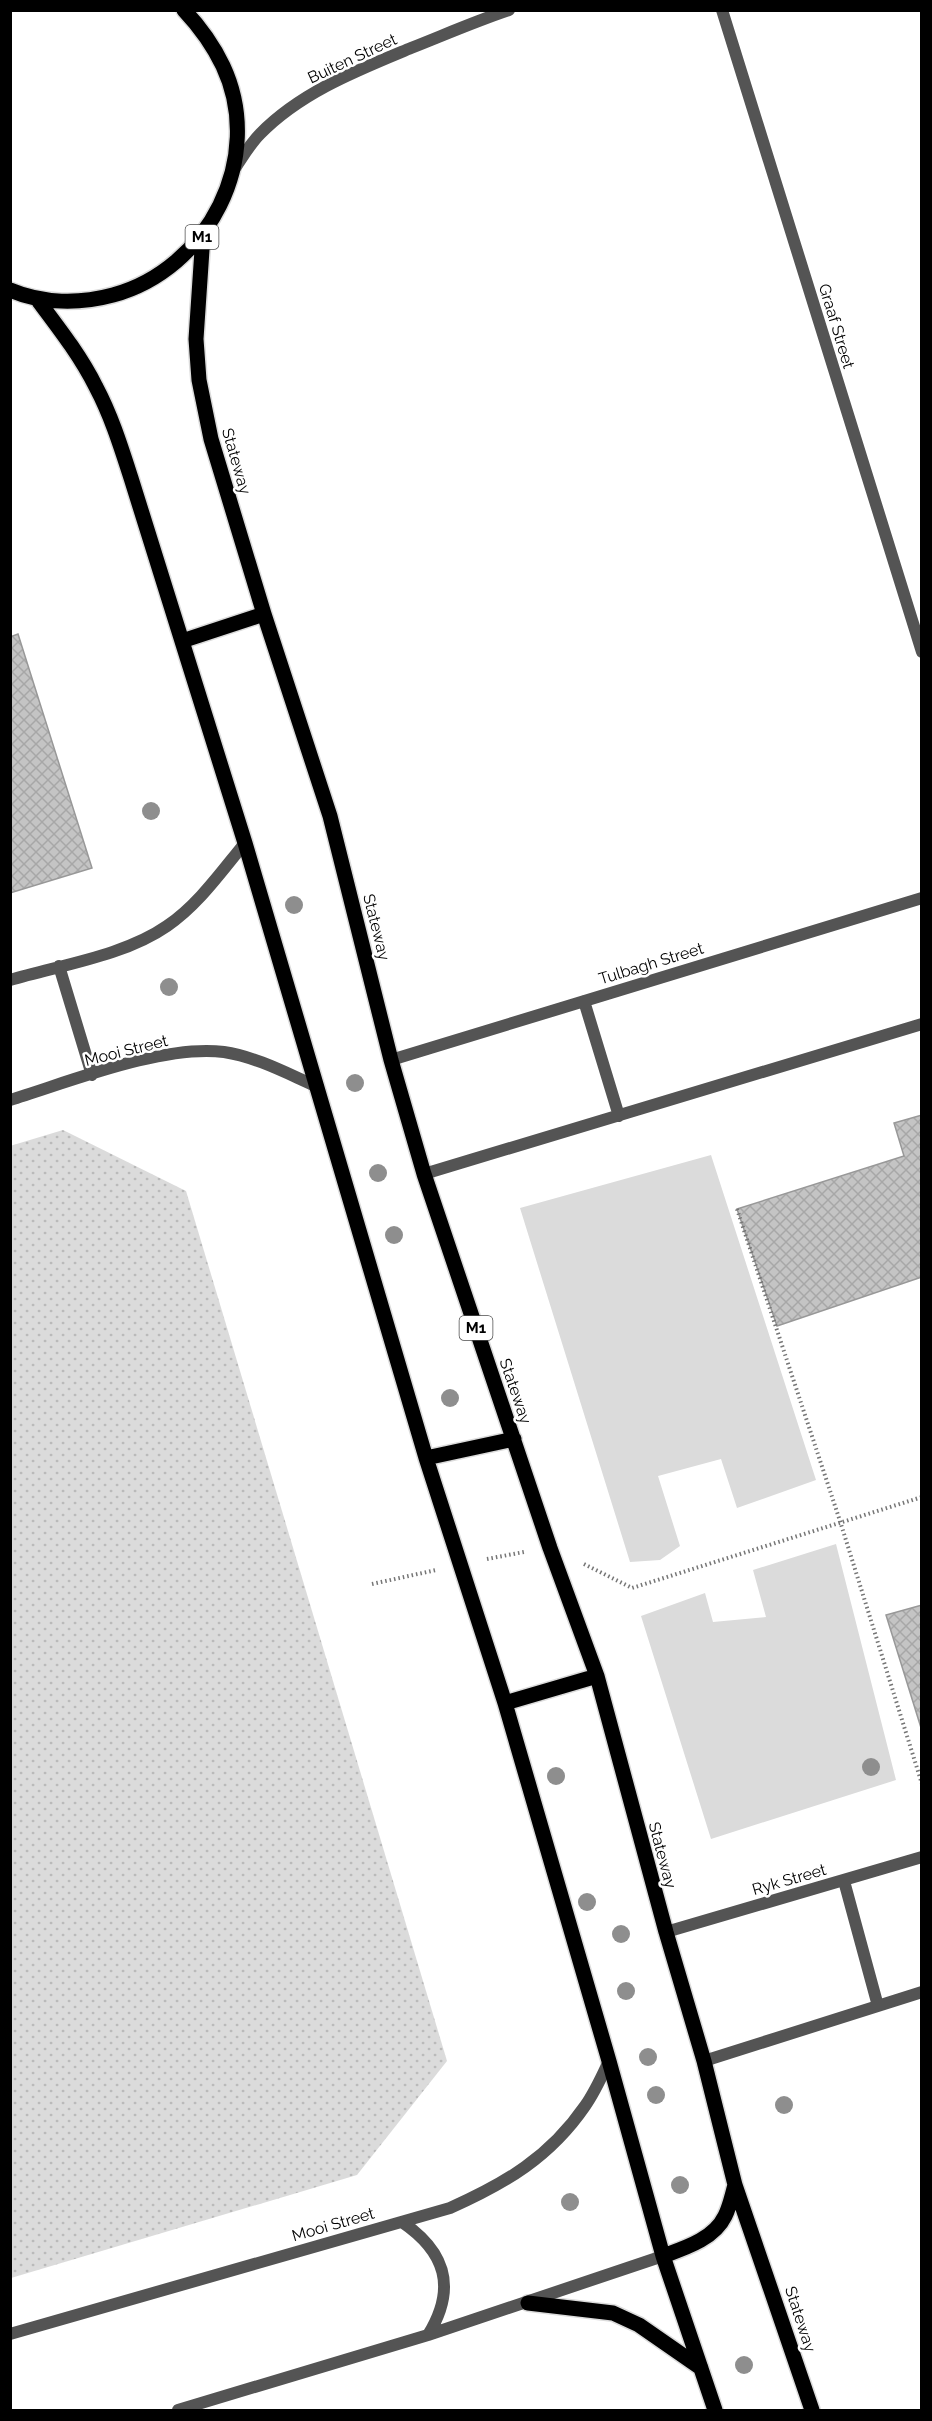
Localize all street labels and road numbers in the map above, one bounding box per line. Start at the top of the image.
street label: Buiten Street [305,29,400,87]
road number: M1 [186,225,218,249]
street label: Graaf Street [815,281,859,372]
street label: Stateway [218,426,255,497]
street label: Stateway [359,892,394,963]
street label: Tulbagh Street [596,938,706,988]
street label: Mooi Street [83,1031,170,1070]
road number: M1 [460,1316,492,1340]
street label: Stateway [495,1356,536,1427]
street label: Stateway [645,1820,681,1891]
street label: Ryk Street [750,1860,829,1899]
street label: Mooi Street [290,2203,377,2245]
street label: Stateway [781,2284,820,2355]

